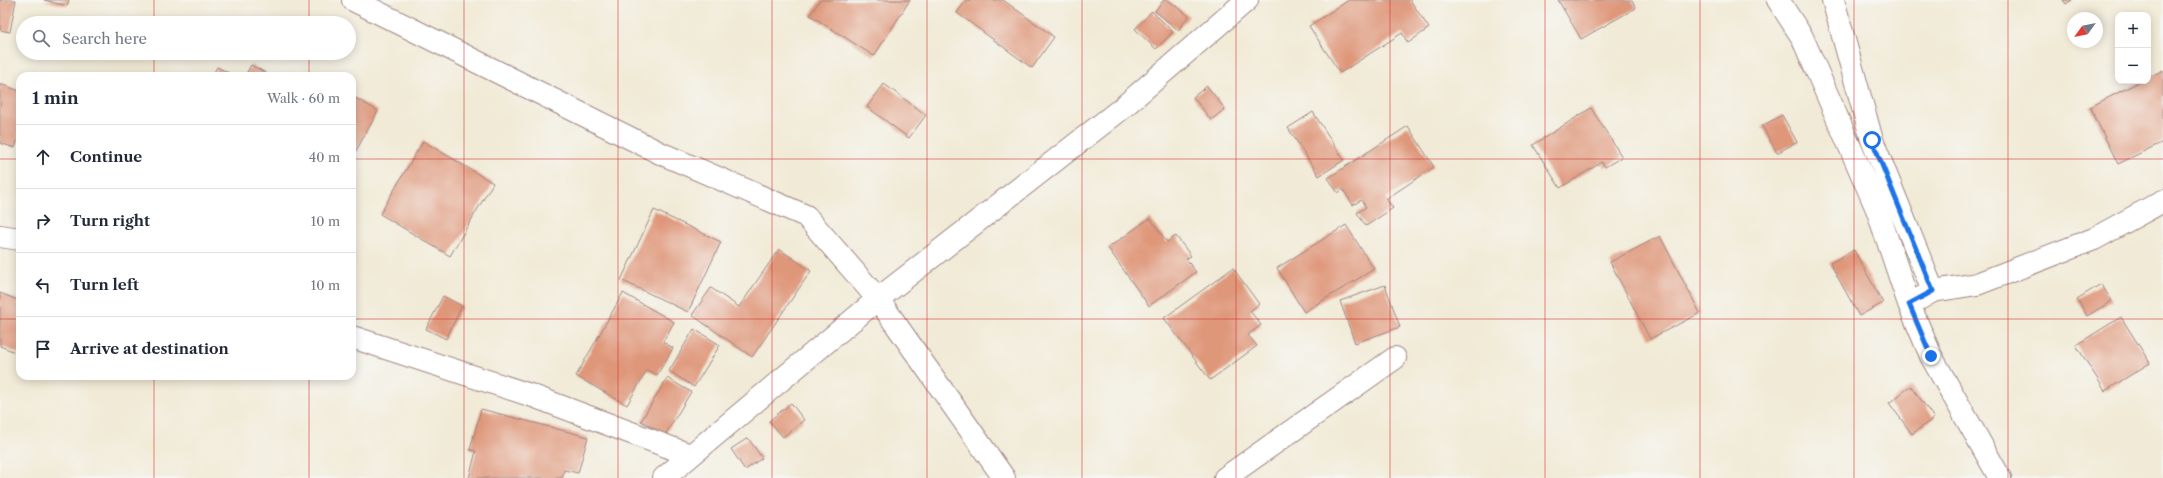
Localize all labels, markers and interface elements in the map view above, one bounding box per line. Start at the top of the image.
north arrow [2067,12,2103,48]
map controls [2115,12,2151,84]
button: + [2115,12,2151,48]
search box [16,16,356,60]
icon: search [30,27,52,49]
text: Search here [62,29,147,48]
button: − [2115,48,2151,84]
text: 1 min [32,88,79,108]
text: Walk · 60 m [267,90,340,106]
route start [1863,131,1881,149]
icon: ahead [32,146,54,168]
text: Continue [70,147,142,166]
text: 40 m [309,149,340,165]
icon: right [32,210,54,232]
text: Turn right [70,211,150,230]
text: 10 m [311,213,340,229]
icon: left [32,274,54,296]
text: Turn left [70,275,139,294]
text: 10 m [311,277,340,293]
icon: arrive [32,338,54,360]
text: Arrive at destination [70,339,229,358]
route end [1922,347,1940,365]

